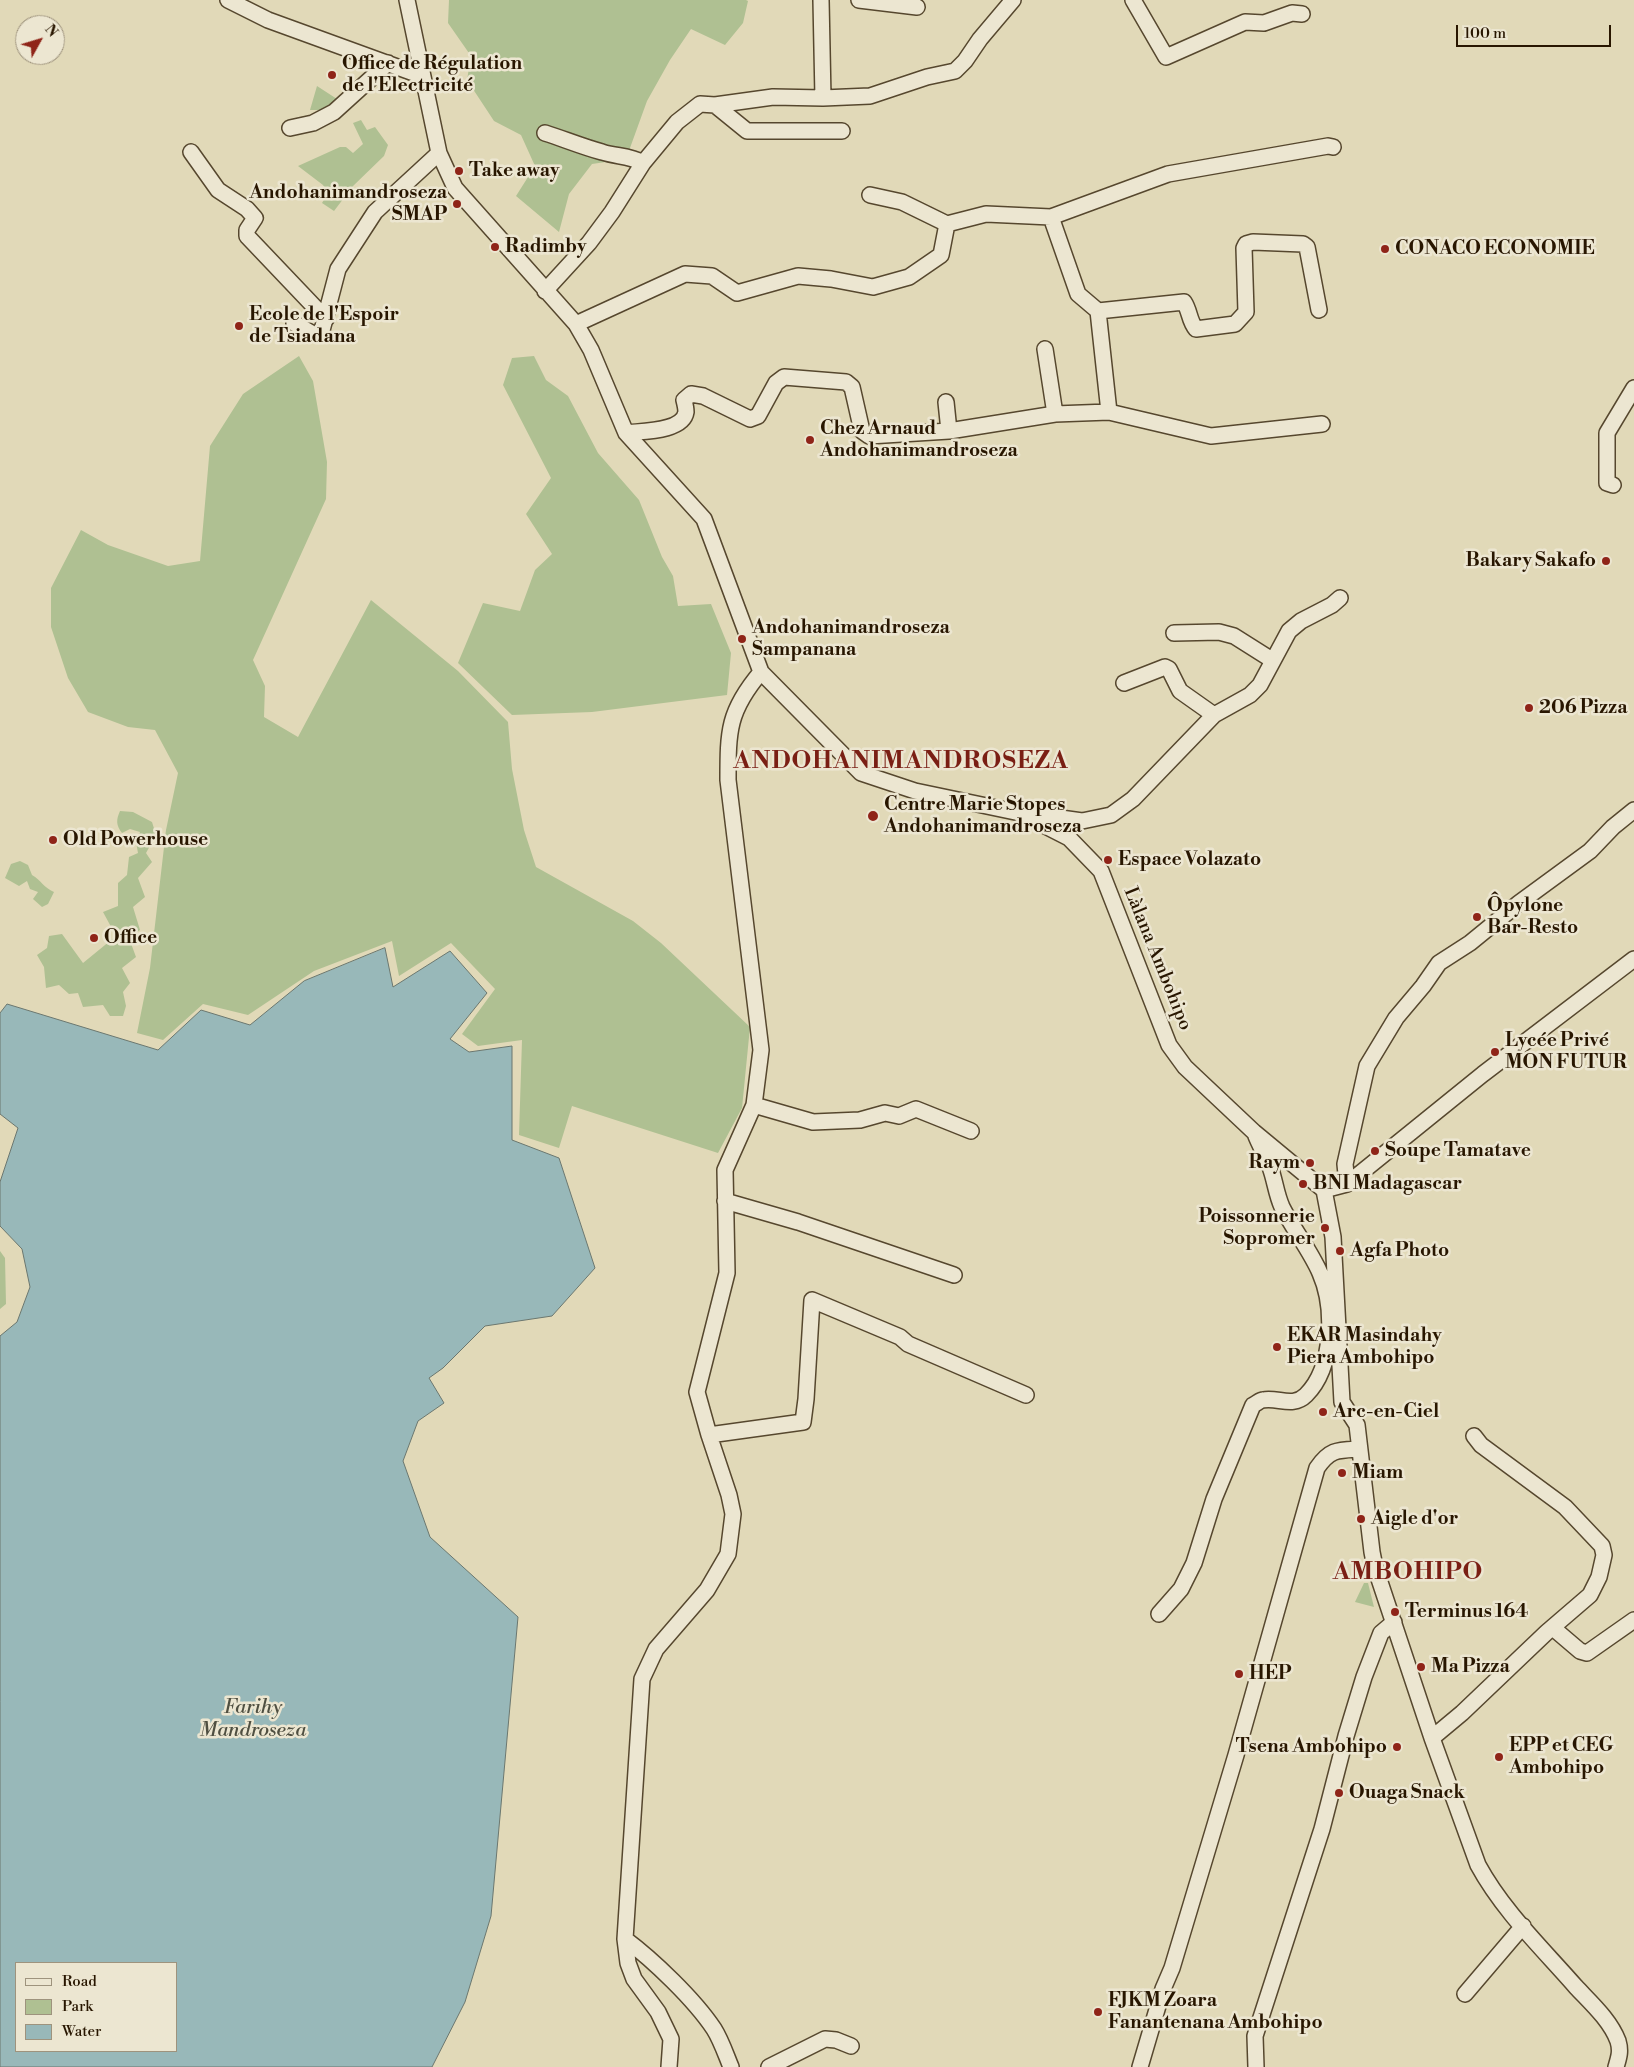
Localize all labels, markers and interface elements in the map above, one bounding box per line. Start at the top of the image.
north arrow [15,15,65,65]
scale bar [1459,15,1614,47]
text: N [40,21,61,41]
text: 100 m [1464,24,1506,43]
place label: Office de Régulation de l'Electricité [342,53,522,97]
marker: Office de Régulation de l'Electricité [326,69,338,81]
place label: Take away [469,160,560,182]
marker: Take away [453,165,465,177]
place label: Andohanimandroseza SMAP [249,182,447,226]
marker: Andohanimandroseza SMAP [451,198,463,210]
place label: Radimby [505,236,586,258]
place label: CONACO ECONOMIE [1395,238,1595,260]
marker: Radimby [489,241,501,253]
marker: CONACO ECONOMIE [1379,243,1391,255]
place label: Ecole de l'Espoir de Tsiadana [249,304,399,348]
marker: Ecole de l'Espoir de Tsiadana [233,320,245,332]
place label: Chez Arnaud Andohanimandroseza [820,418,1018,462]
marker: Chez Arnaud Andohanimandroseza [804,434,816,446]
place label: Bakary Sakafo [1466,550,1596,572]
marker: Bakary Sakafo [1600,555,1612,567]
place label: Andohanimandroseza Sampanana [752,617,950,661]
marker: Andohanimandroseza Sampanana [736,633,748,645]
place label: 206 Pizza [1539,697,1627,719]
marker: 206 Pizza [1523,702,1535,714]
district label: ANDOHANIMANDROSEZA [731,748,1071,776]
place label: Centre Marie Stopes Andohanimandroseza [884,794,1082,838]
marker: Centre Marie Stopes Andohanimandroseza [866,809,880,823]
place label: Old Powerhouse [63,829,208,851]
marker: Old Powerhouse [47,834,59,846]
place label: Espace Volazato [1118,849,1261,871]
marker: Espace Volazato [1102,854,1114,866]
street label: Làlana Ambohipo [1118,884,1196,1034]
place label: Ôpylone Bar-Resto [1487,895,1578,939]
marker: Ôpylone Bar-Resto [1471,911,1483,923]
place label: Office [104,927,157,949]
marker: Office [88,932,100,944]
place label: Lycée Privé MON FUTUR [1505,1030,1627,1074]
marker: Lycée Privé MON FUTUR [1489,1046,1501,1058]
place label: Soupe Tamatave [1385,1140,1531,1162]
marker: Soupe Tamatave [1369,1145,1381,1157]
place label: Raym [1248,1152,1300,1174]
marker: Raym [1304,1157,1316,1169]
place label: BNI Madagascar [1313,1173,1462,1195]
marker: BNI Madagascar [1297,1178,1309,1190]
place label: Poissonnerie Sopromer [1198,1206,1315,1250]
marker: Poissonnerie Sopromer [1319,1222,1331,1234]
place label: Agfa Photo [1350,1240,1449,1262]
marker: Agfa Photo [1334,1245,1346,1257]
place label: EKAR Masindahy Piera Ambohipo [1287,1325,1442,1369]
marker: EKAR Masindahy Piera Ambohipo [1271,1341,1283,1353]
place label: Arc-en-Ciel [1333,1401,1439,1423]
marker: Arc-en-Ciel [1317,1406,1329,1418]
place label: Miam [1352,1462,1403,1484]
marker: Miam [1336,1467,1348,1479]
place label: Aigle d'or [1371,1508,1458,1530]
marker: Aigle d'or [1355,1513,1367,1525]
district label: AMBOHIPO [1332,1559,1484,1587]
place label: Terminus 164 [1405,1601,1528,1623]
marker: Terminus 164 [1389,1606,1401,1618]
place label: Ma Pizza [1431,1656,1510,1678]
marker: Ma Pizza [1415,1661,1427,1673]
place label: HEP [1249,1663,1291,1685]
marker: HEP [1233,1668,1245,1680]
water label: Farihy Mandroseza [200,1696,306,1743]
place label: EPP et CEG Ambohipo [1509,1735,1614,1779]
place label: Tsena Ambohipo [1236,1736,1387,1758]
marker: Tsena Ambohipo [1391,1741,1403,1753]
marker: EPP et CEG Ambohipo [1493,1751,1505,1763]
place label: Ouaga Snack [1349,1782,1465,1804]
marker: Ouaga Snack [1333,1787,1345,1799]
legend [15,1962,178,2052]
text: Road [62,1972,97,1991]
place label: FJKM Zoara Fanantenana Ambohipo [1108,1990,1323,2034]
text: Park [62,1997,93,2016]
marker: FJKM Zoara Fanantenana Ambohipo [1092,2006,1104,2018]
text: Water [62,2022,101,2041]

